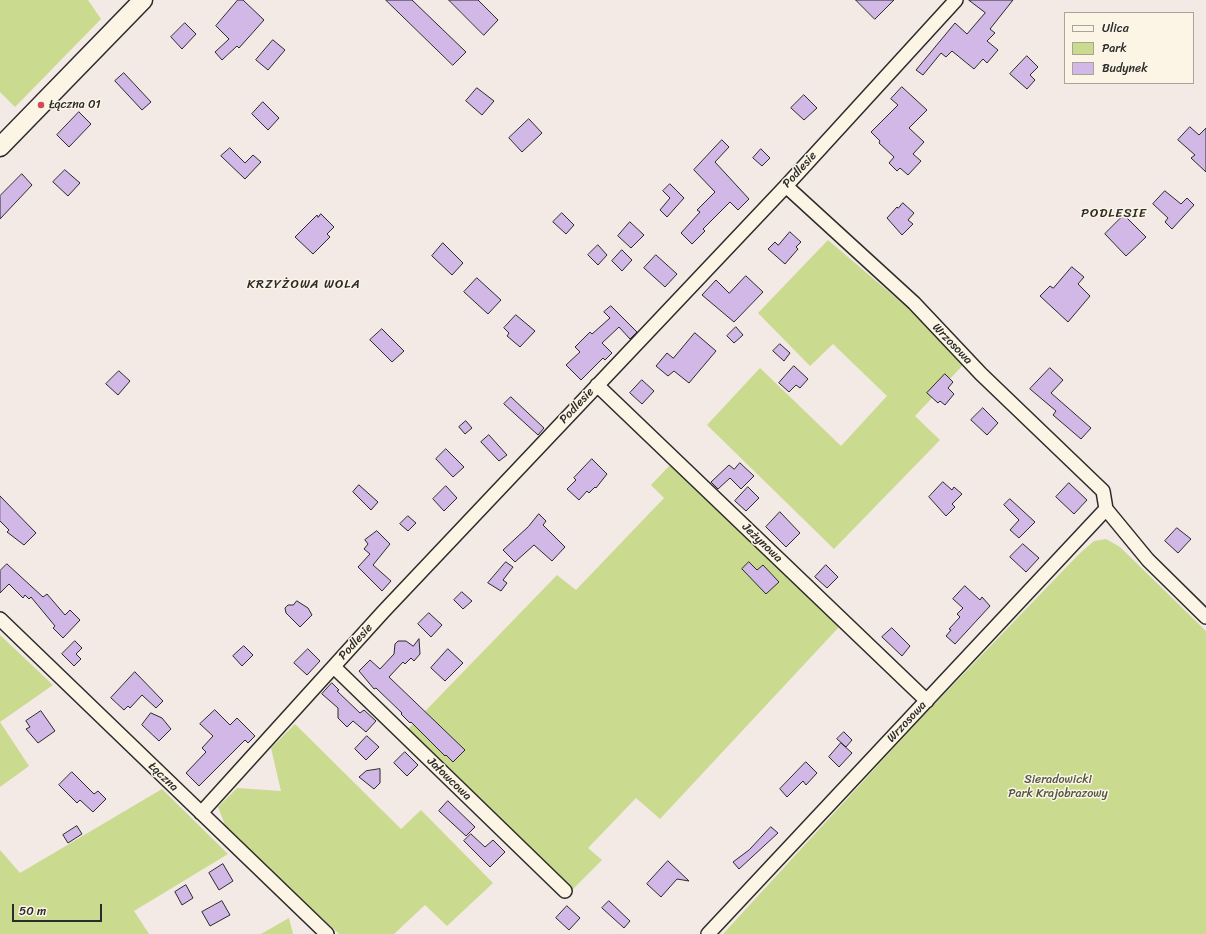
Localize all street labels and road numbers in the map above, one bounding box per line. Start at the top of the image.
street label: Podlesie [780,149,820,191]
street label: Wrzosowa [929,321,975,367]
street label: Podlesie [557,385,597,427]
street label: Jeżynowa [739,520,785,566]
street label: Podlesie [336,621,376,663]
street label: Wrzosowa [884,698,930,746]
street label: Jałowcowa [424,754,474,804]
street label: Łączna [145,759,181,795]

